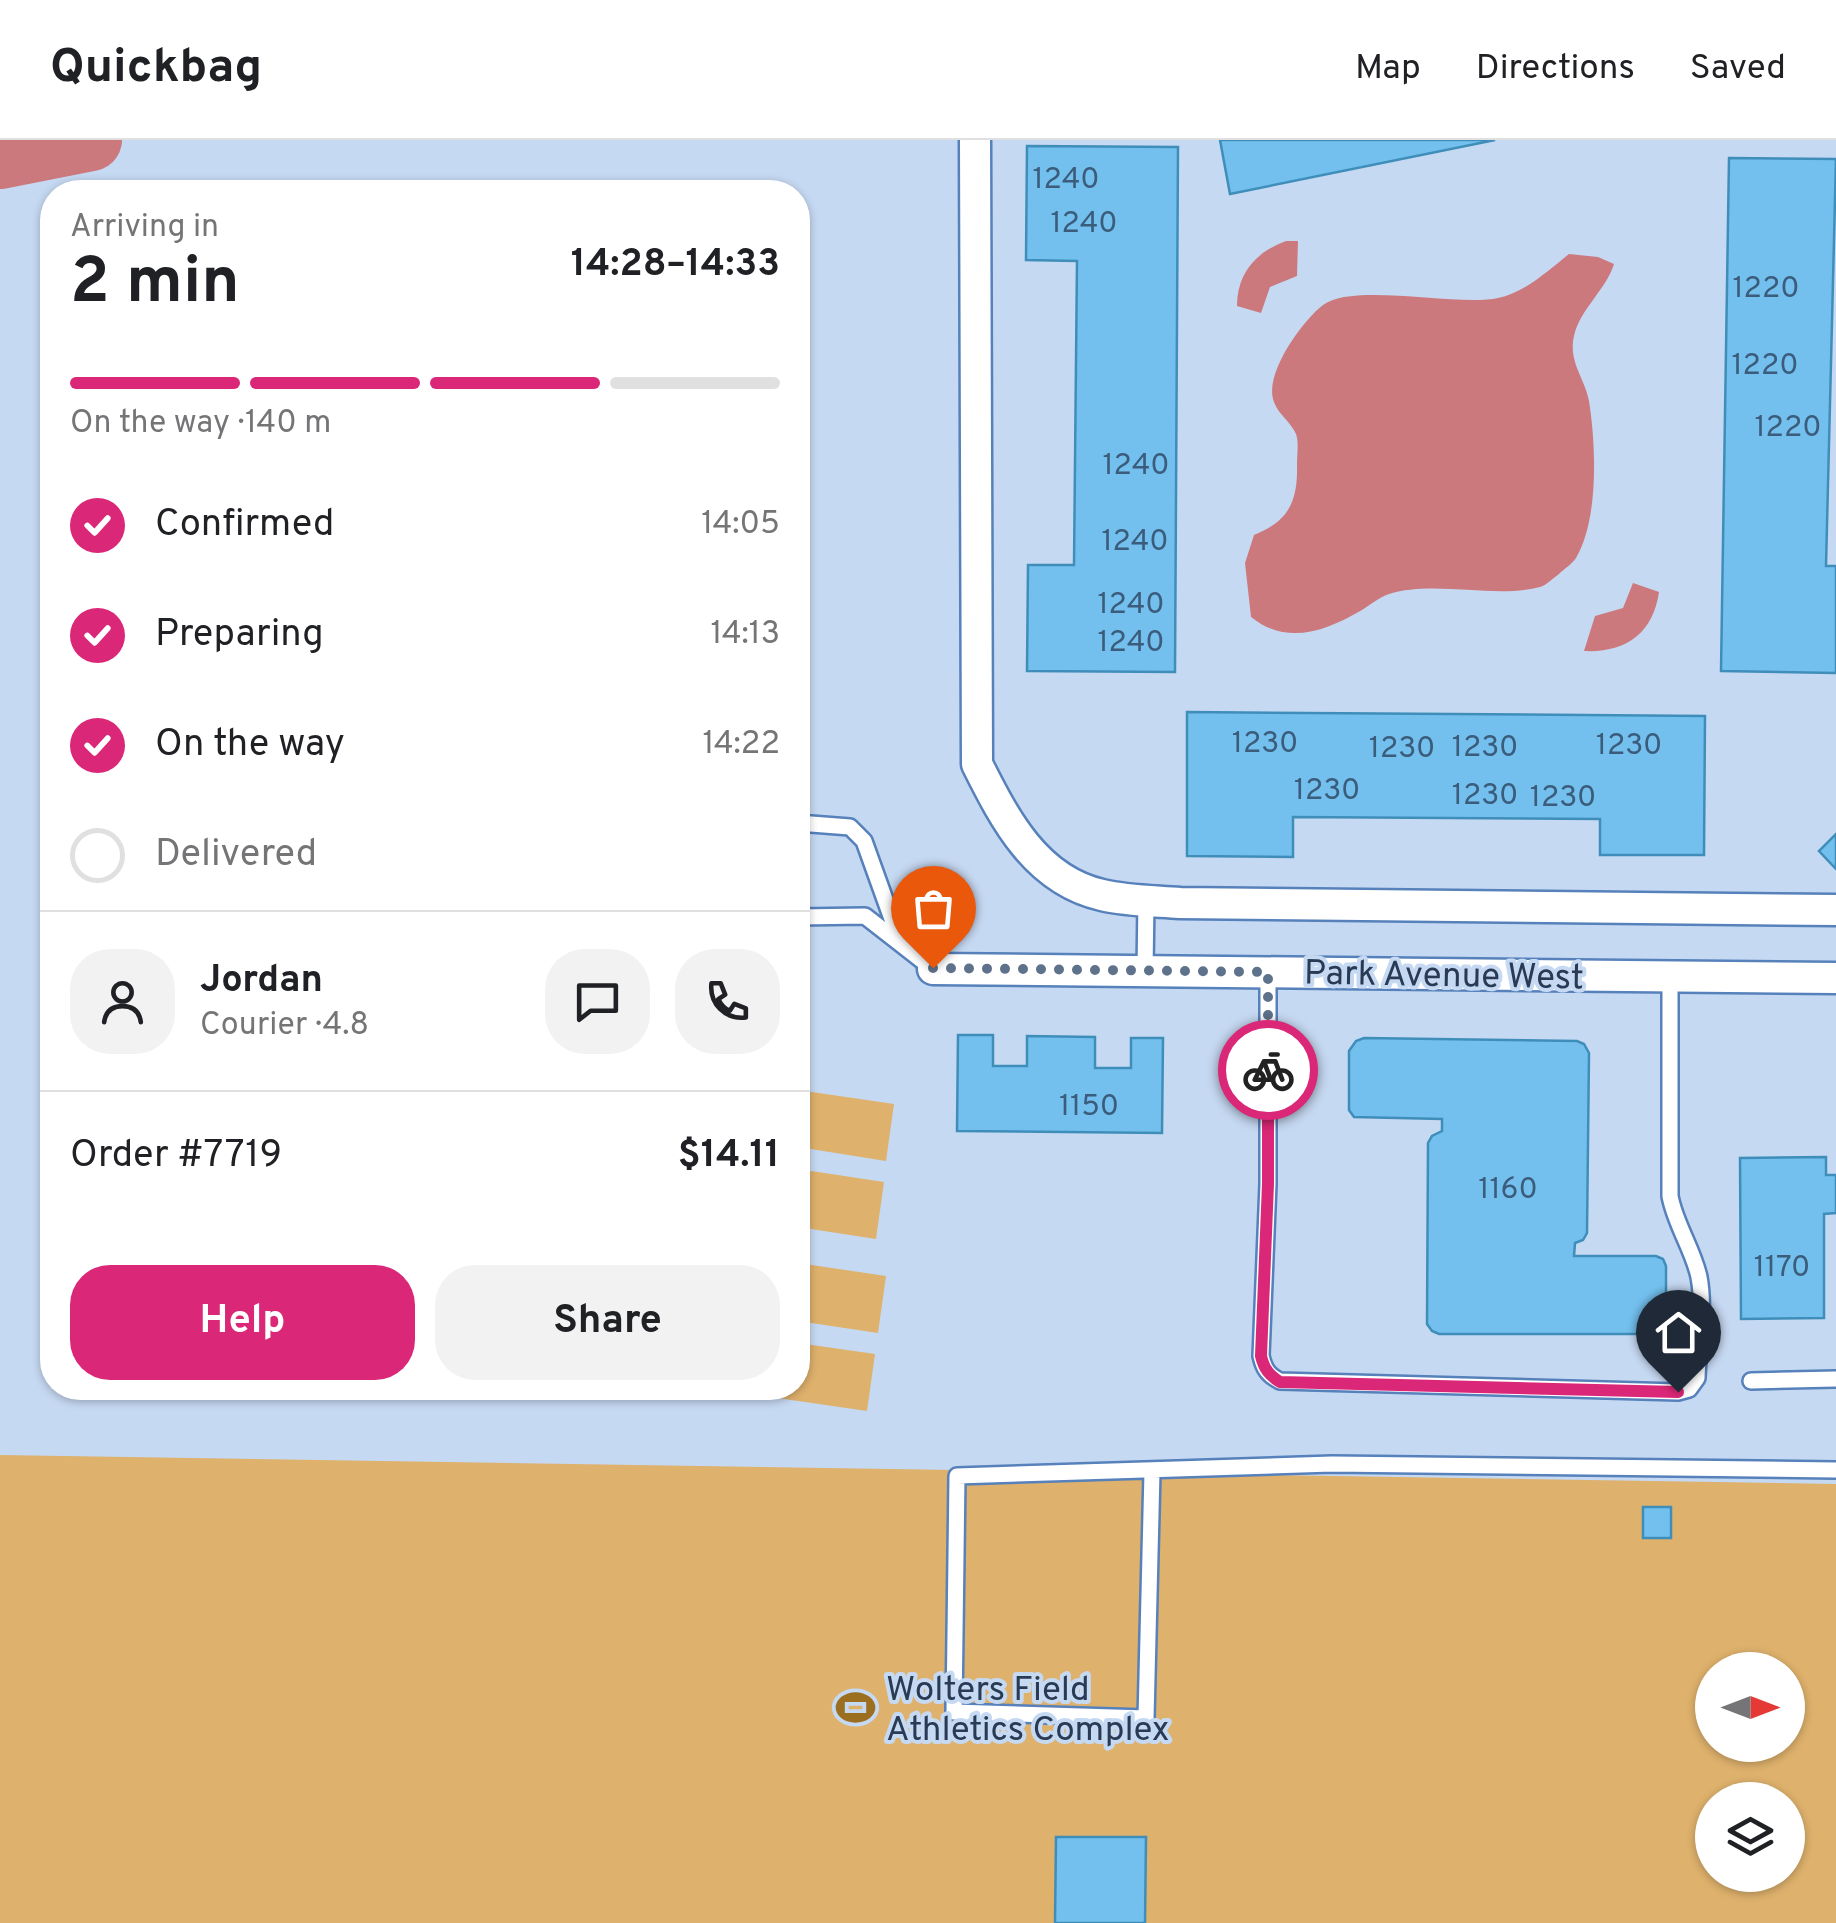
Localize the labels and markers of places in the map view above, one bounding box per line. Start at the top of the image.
pin [891,866,976,969]
pin [1636,1290,1721,1393]
place label: Wolters Field Athletics Complex [886,1669,1170,1753]
sports icon: Wolters Field Athletics Complex [835,1687,877,1729]

